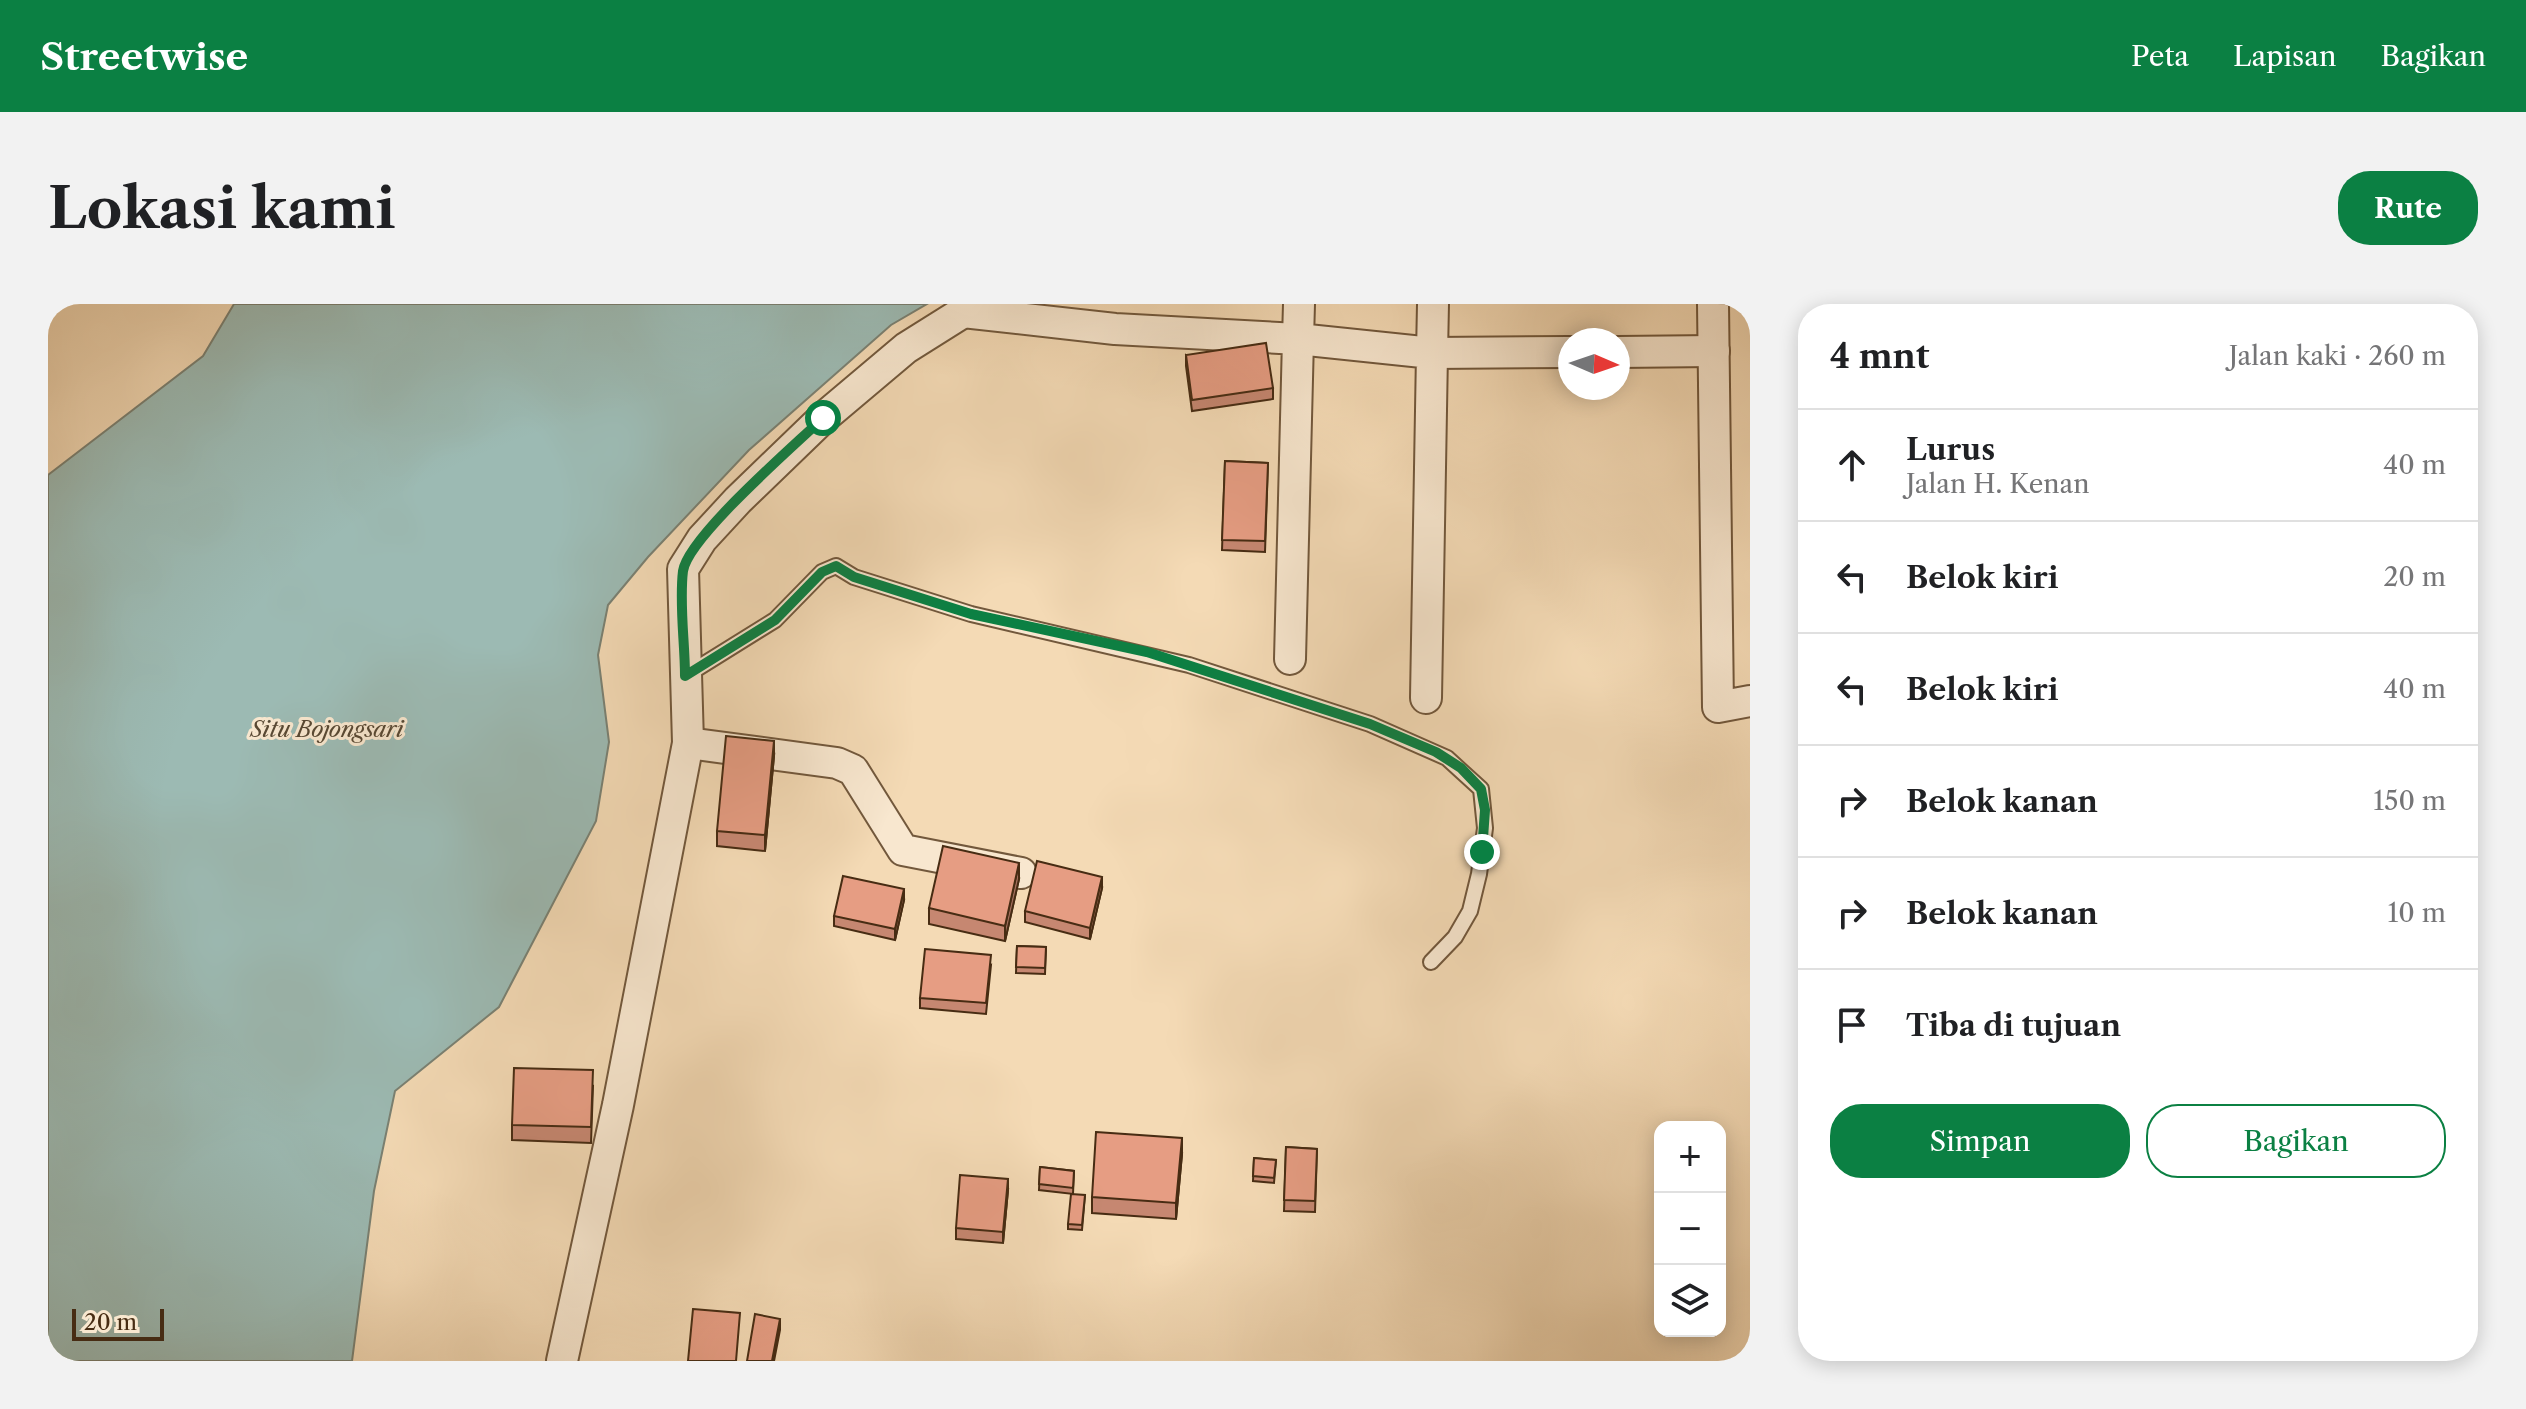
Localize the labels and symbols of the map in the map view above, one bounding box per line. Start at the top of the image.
north arrow [1558,328,1630,400]
route start [805,400,841,436]
water label: Situ Bojongsari [249,716,405,743]
route end [1464,834,1500,870]
scale bar [72,1305,164,1341]

